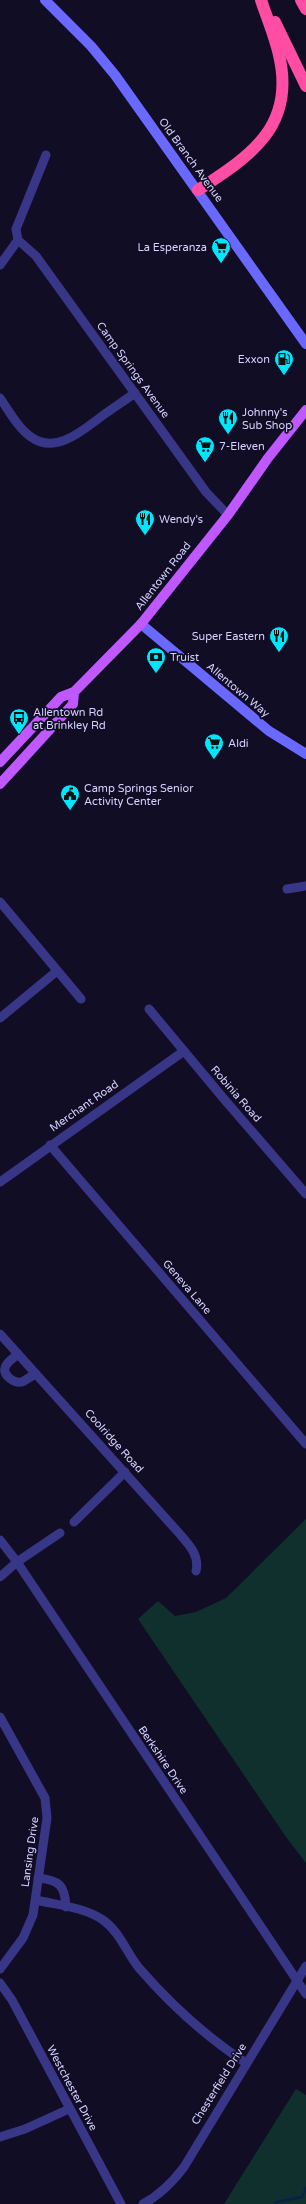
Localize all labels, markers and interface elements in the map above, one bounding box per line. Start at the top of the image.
street label: Old Branch Avenue [156,115,226,205]
supermarket icon: La Esperanza [210,236,232,264]
place label: La Esperanza [137,241,207,254]
street label: Camp Springs Avenue [94,319,172,421]
fuel station icon: Exxon [273,348,295,376]
place label: Exxon [238,353,270,366]
place label: Johnny's Sub Shop [242,406,292,432]
restaurant icon: Johnny's Sub Shop [217,407,239,435]
supermarket icon: 7-Eleven [194,435,216,463]
place label: 7-Eleven [219,440,265,453]
restaurant icon: Wendy's [134,508,156,536]
place label: Wendy's [159,513,203,526]
street label: Allentown Road [132,539,194,613]
restaurant icon: Super Eastern [268,625,290,653]
place label: Super Eastern [192,630,265,643]
bank icon: Truist [145,646,167,674]
place label: Truist [170,651,199,664]
street label: Allentown Way [204,660,272,720]
place label: Allentown Rd at Brinkley Rd [33,706,106,732]
bus stop icon: Allentown Rd at Brinkley Rd [8,707,30,735]
supermarket icon: Aldi [203,732,225,760]
place label: Aldi [228,737,249,750]
place label: Camp Springs Senior Activity Center [84,782,194,808]
public building icon: Camp Springs Senior Activity Center [59,783,81,811]
street label: Robinia Road [208,1063,264,1125]
street label: Merchant Road [47,1077,121,1134]
street label: Geneva Lane [160,1257,214,1317]
street label: Coolridge Road [82,1406,146,1476]
street label: Berkshire Drive [136,1724,190,1796]
street label: Lansing Drive [19,1816,41,1888]
street label: Chesterfield Drive [189,2041,249,2127]
street label: Westchester Drive [44,2043,100,2133]

